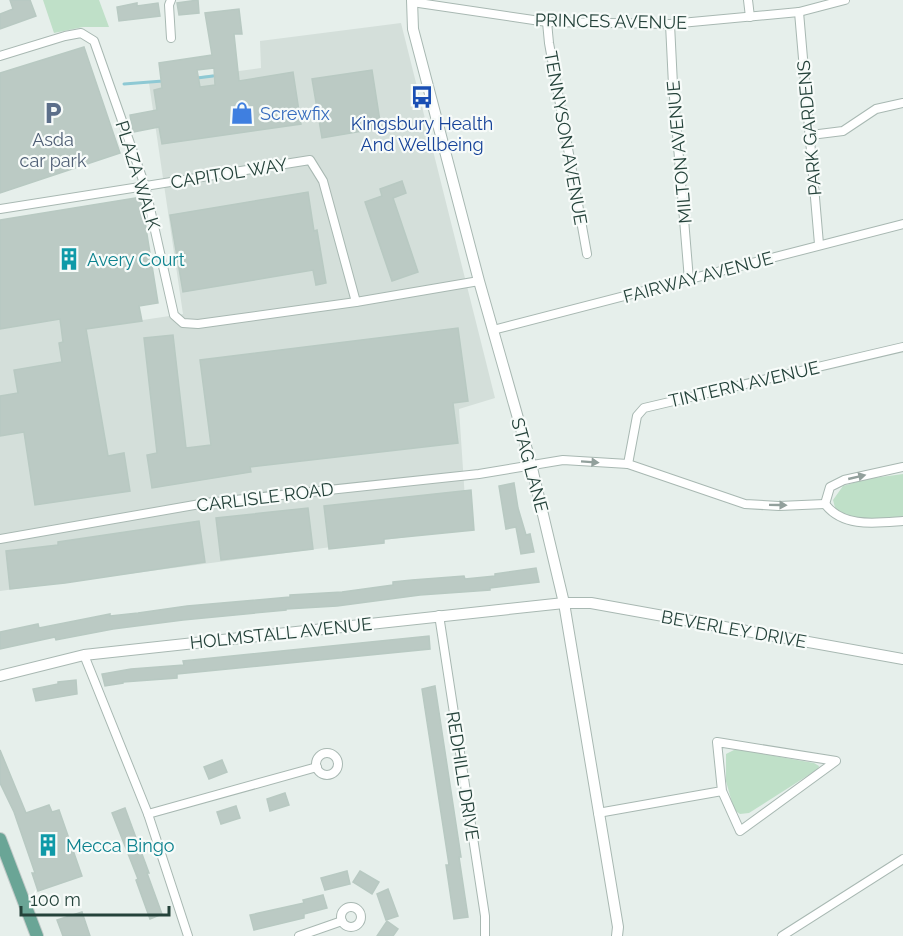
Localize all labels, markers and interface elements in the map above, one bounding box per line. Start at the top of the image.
street label: PRINCES AVENUE [535,9,687,33]
street label: TENNYSON AVENUE [540,49,592,227]
street label: PARK GARDENS [793,59,825,196]
street label: MILTON AVENUE [662,80,696,224]
bus stop icon: Kingsbury Health And Wellbeing [409,84,435,110]
parking icon: Asda car park [40,100,66,126]
shop icon: Screwfix [229,100,255,126]
place label: Screwfix [260,103,330,124]
place label: Kingsbury Health And Wellbeing [351,113,493,155]
street label: PLAZA WALK [111,118,165,232]
place label: Asda car park [20,129,87,171]
street label: CAPITOL WAY [169,153,289,193]
building icon: Avery Court [56,246,82,272]
street label: FAIRWAY AVENUE [621,247,775,307]
place label: Avery Court [87,249,185,270]
street label: TINTERN AVENUE [667,356,821,412]
street label: STAG LANE [507,415,553,515]
one-way arrow [580,457,599,467]
one-way arrow [848,471,866,481]
street label: CARLISLE ROAD [195,478,335,516]
one-way arrow [768,501,787,510]
street label: BEVERLEY DRIVE [660,606,808,652]
street label: HOLMSTALL AVENUE [189,613,373,653]
street label: REDHILL DRIVE [442,710,484,842]
building icon: Mecca Bingo [35,832,61,858]
place label: Mecca Bingo [66,835,175,856]
scale bar [21,879,170,917]
text: 100 m [30,889,81,910]

